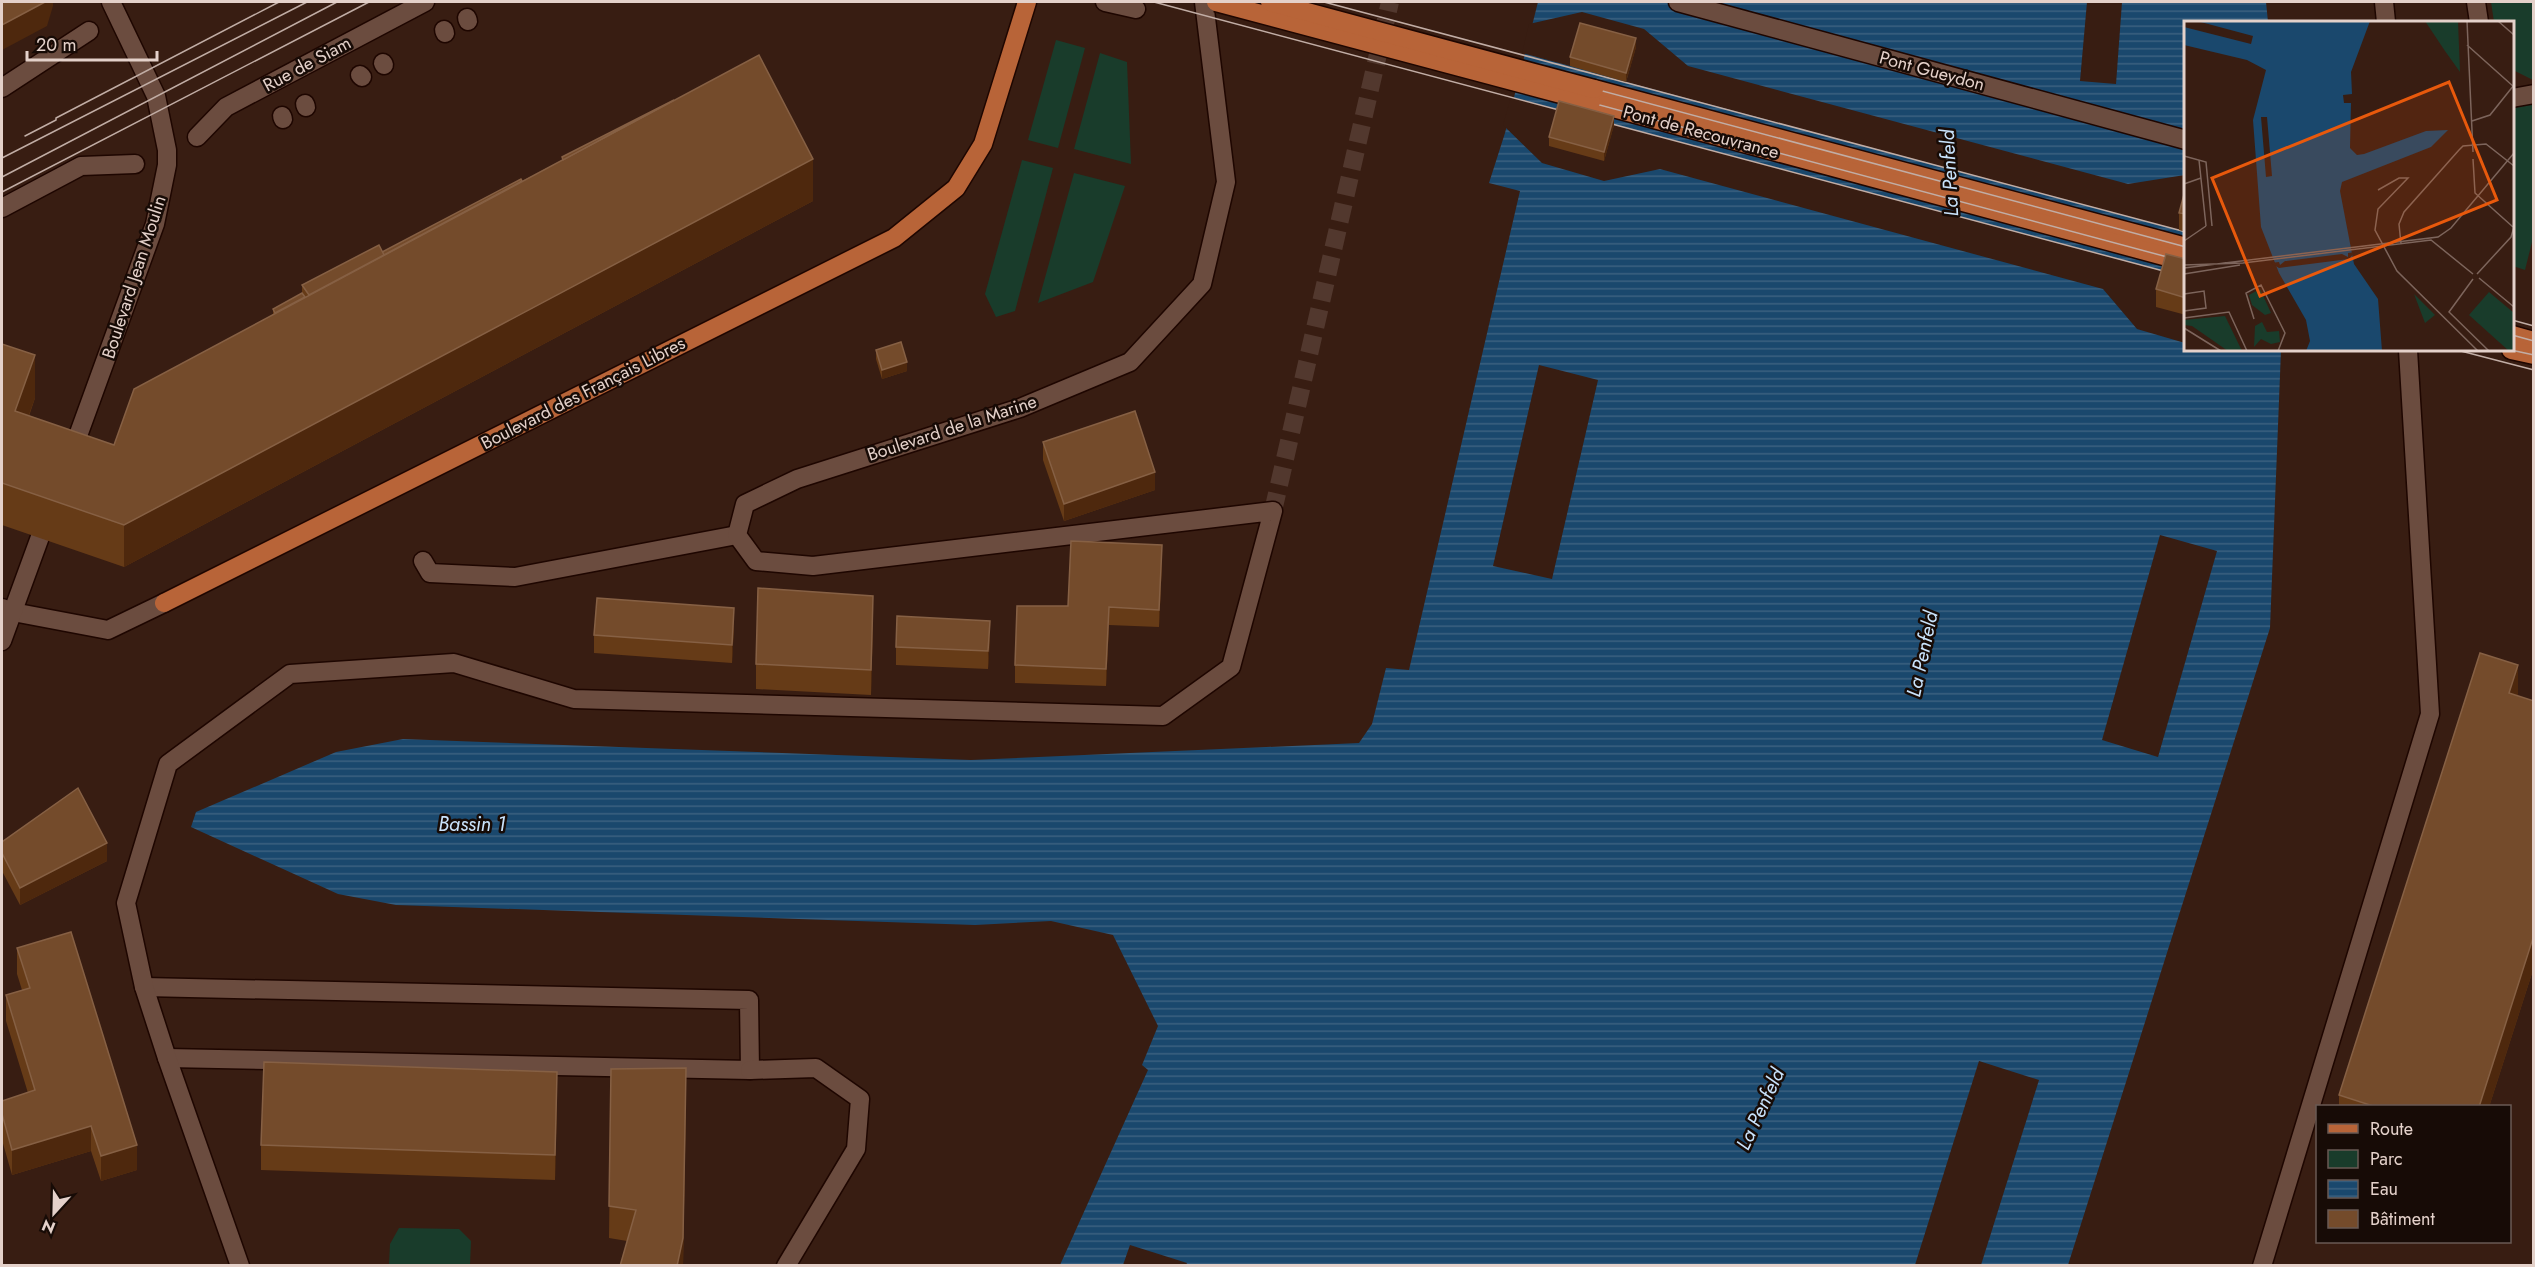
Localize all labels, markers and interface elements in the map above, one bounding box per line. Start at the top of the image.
inset map [2184,21,2514,351]
scale bar [27,24,158,62]
street label: Rue de Siam [258,30,356,98]
text: 20 m [36,32,76,58]
street label: Pont Gueydon [1876,44,1988,98]
street label: Pont de Recouvrance [1620,99,1782,165]
water label: La Penfeld [1933,128,1966,217]
street label: Boulevard Jean Moulin [95,192,173,362]
street label: Boulevard des Français Libres [476,330,690,456]
street label: Boulevard de la Marine [864,388,1040,468]
water label: La Penfeld [1899,608,1946,700]
water label: Bassin 1 [438,810,506,839]
water label: La Penfeld [1729,1063,1792,1155]
legend [2316,1105,2511,1243]
text: Route [2370,1116,2413,1142]
text: Parc [2370,1146,2403,1172]
text: Eau [2370,1176,2398,1202]
north arrow [24,1183,84,1243]
text: Bâtiment [2370,1206,2436,1232]
text: N [38,1213,59,1239]

